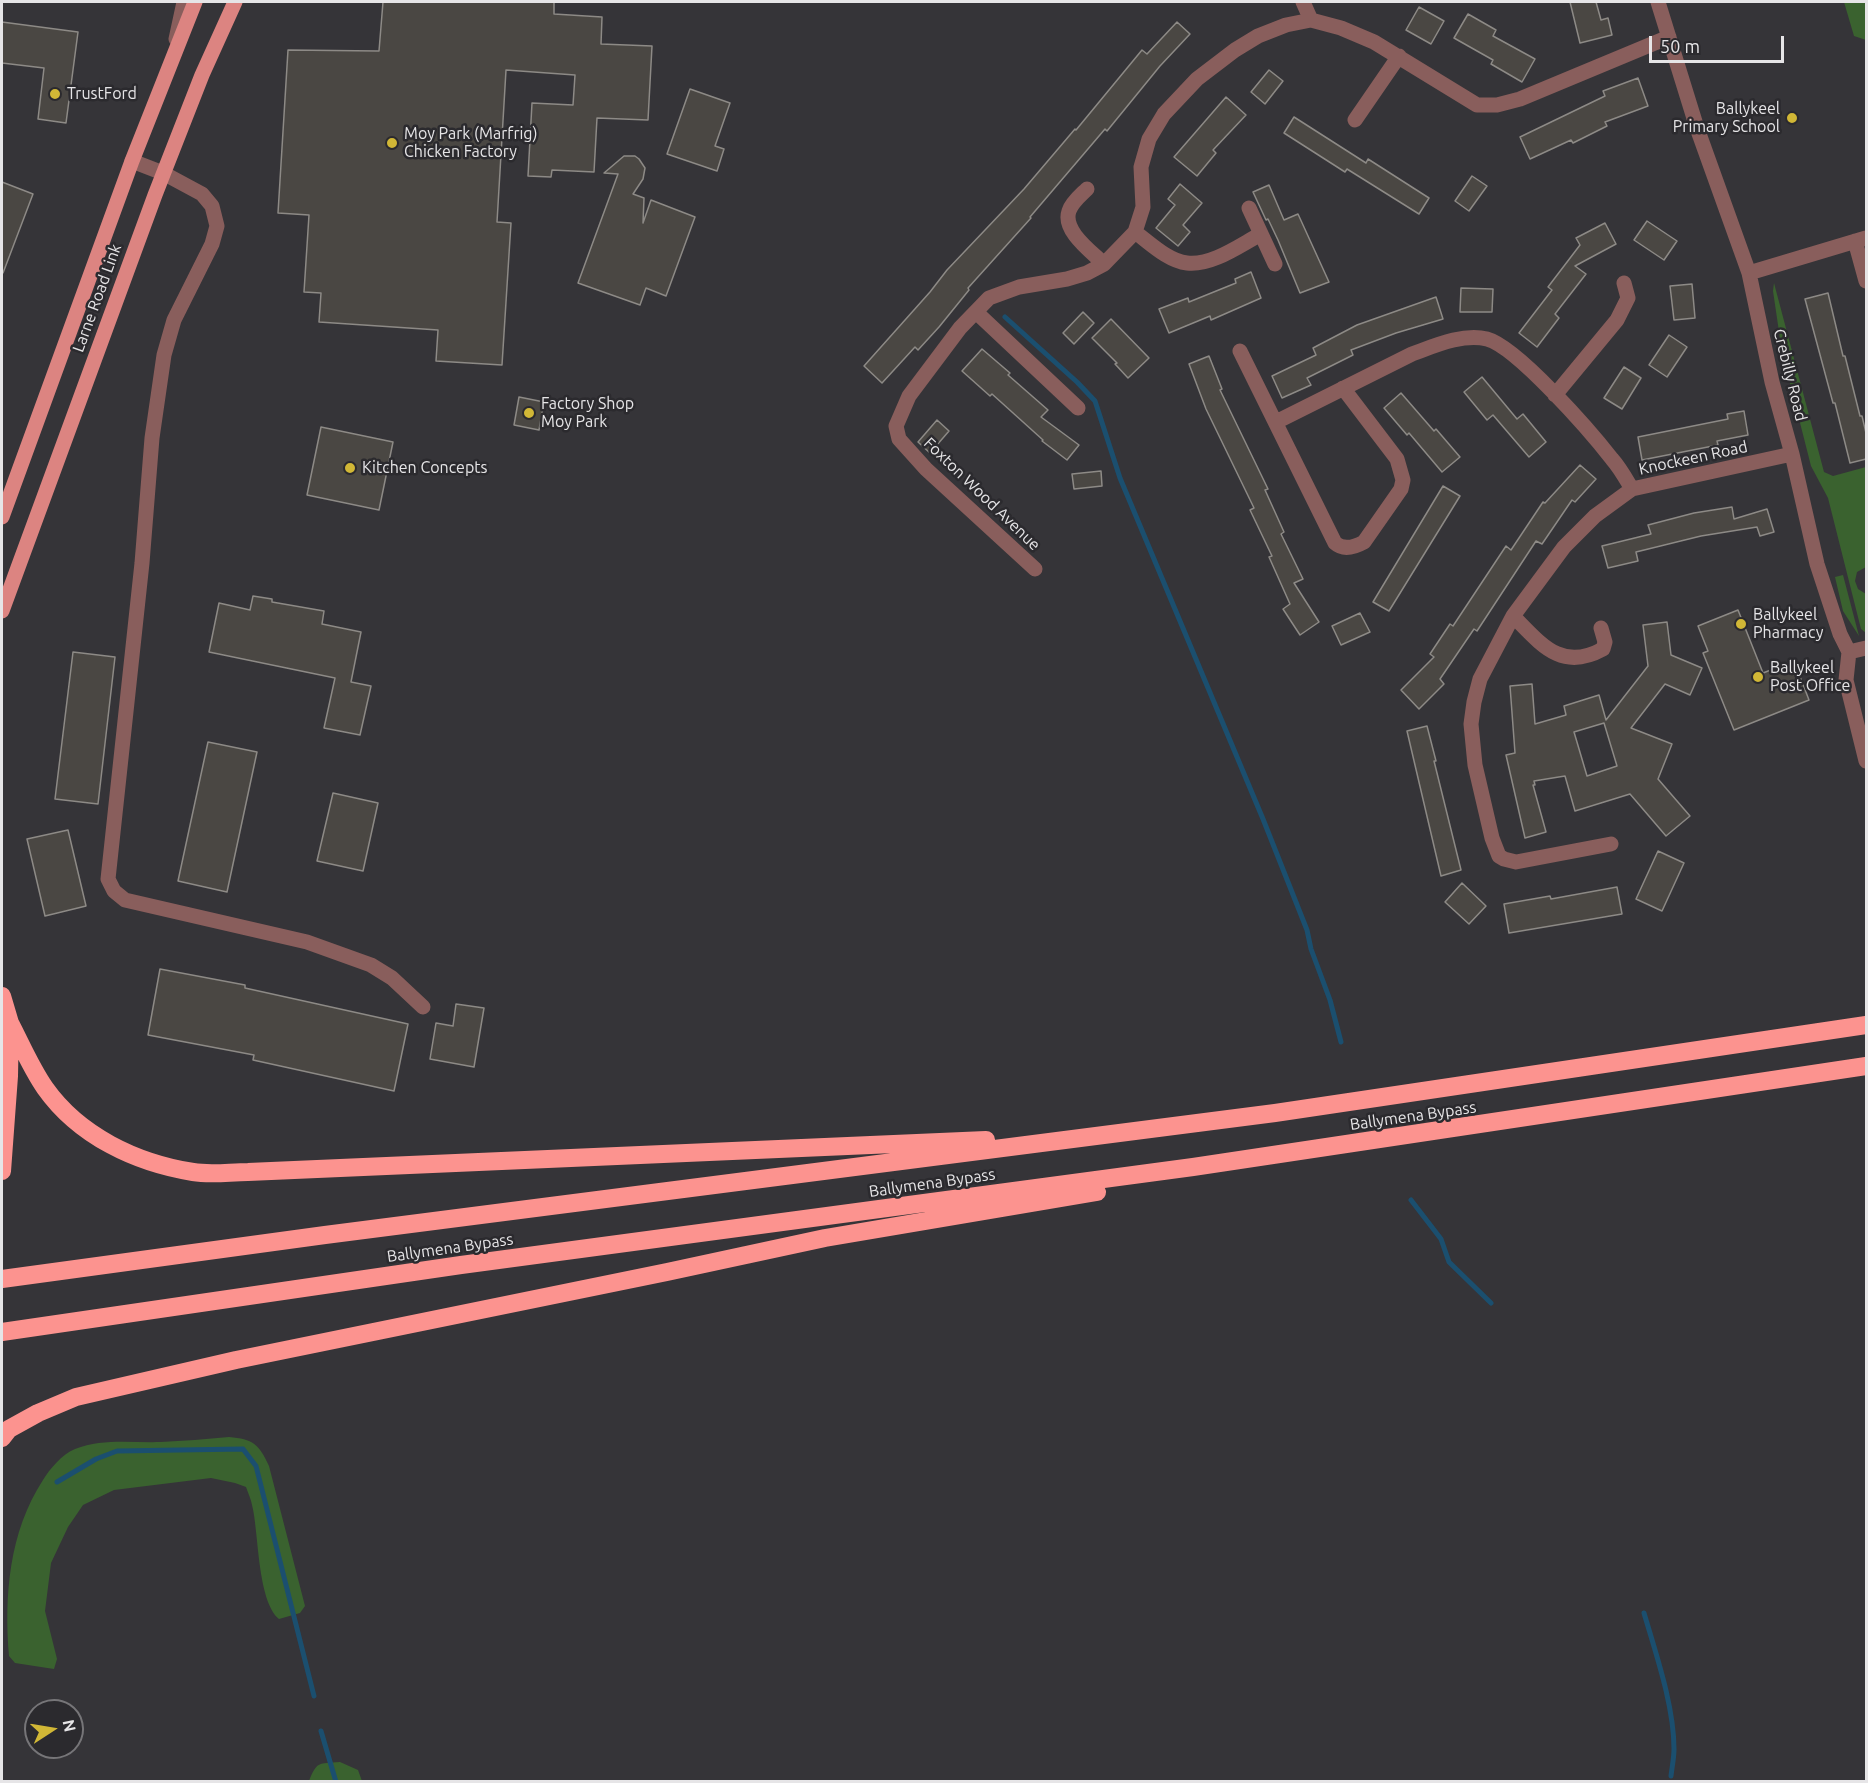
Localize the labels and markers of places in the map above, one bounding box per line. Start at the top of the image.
place label: TrustFord [67,84,137,104]
marker: TrustFord [48,87,62,101]
place label: Ballykeel Primary School [1673,99,1780,137]
marker: Ballykeel Primary School [1785,111,1799,125]
place label: Moy Park (Marfrig) Chicken Factory [404,124,538,162]
marker: Moy Park (Marfrig) Chicken Factory [385,136,399,150]
place label: Factory Shop Moy Park [541,394,634,432]
marker: Factory Shop Moy Park [522,406,536,420]
place label: Kitchen Concepts [362,458,488,478]
marker: Kitchen Concepts [343,461,357,475]
place label: Ballykeel Pharmacy [1753,605,1823,643]
marker: Ballykeel Pharmacy [1734,617,1748,631]
place label: Ballykeel Post Office [1770,658,1850,696]
marker: Ballykeel Post Office [1751,670,1765,684]

